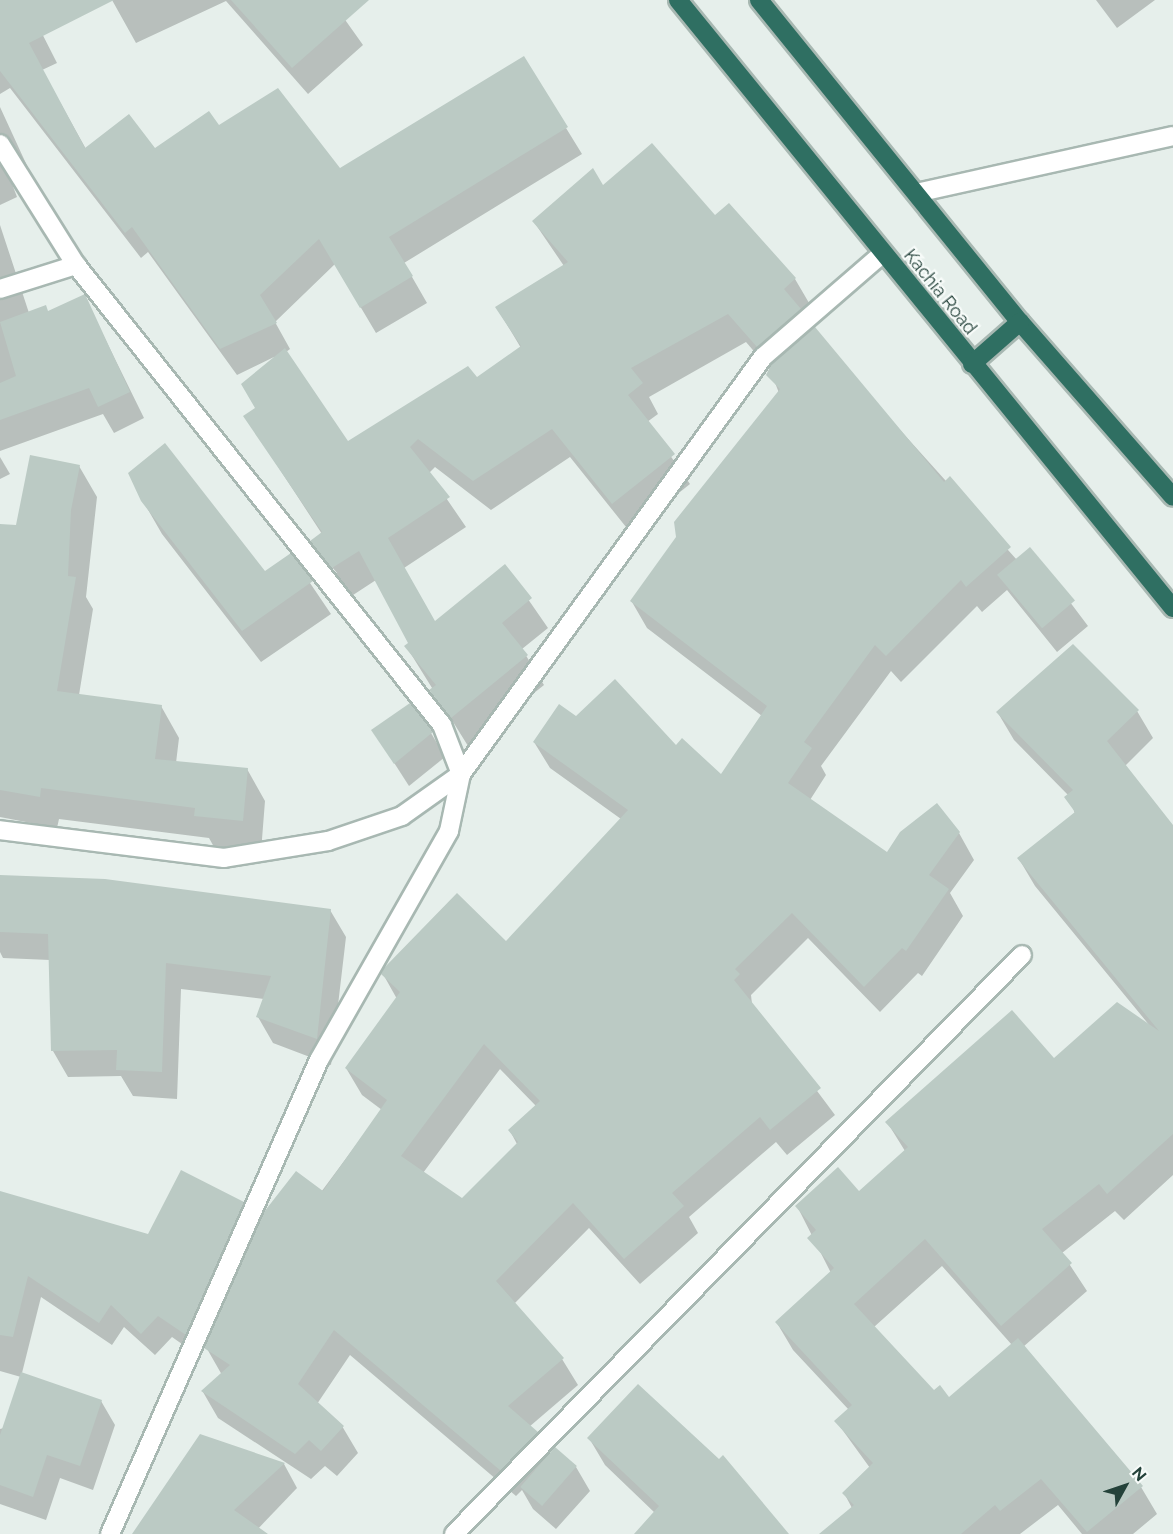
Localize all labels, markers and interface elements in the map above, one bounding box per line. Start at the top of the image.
street label: Kachia Road [899,245,981,339]
north arrow [1095,1456,1155,1516]
text: N [1128,1463,1150,1485]

